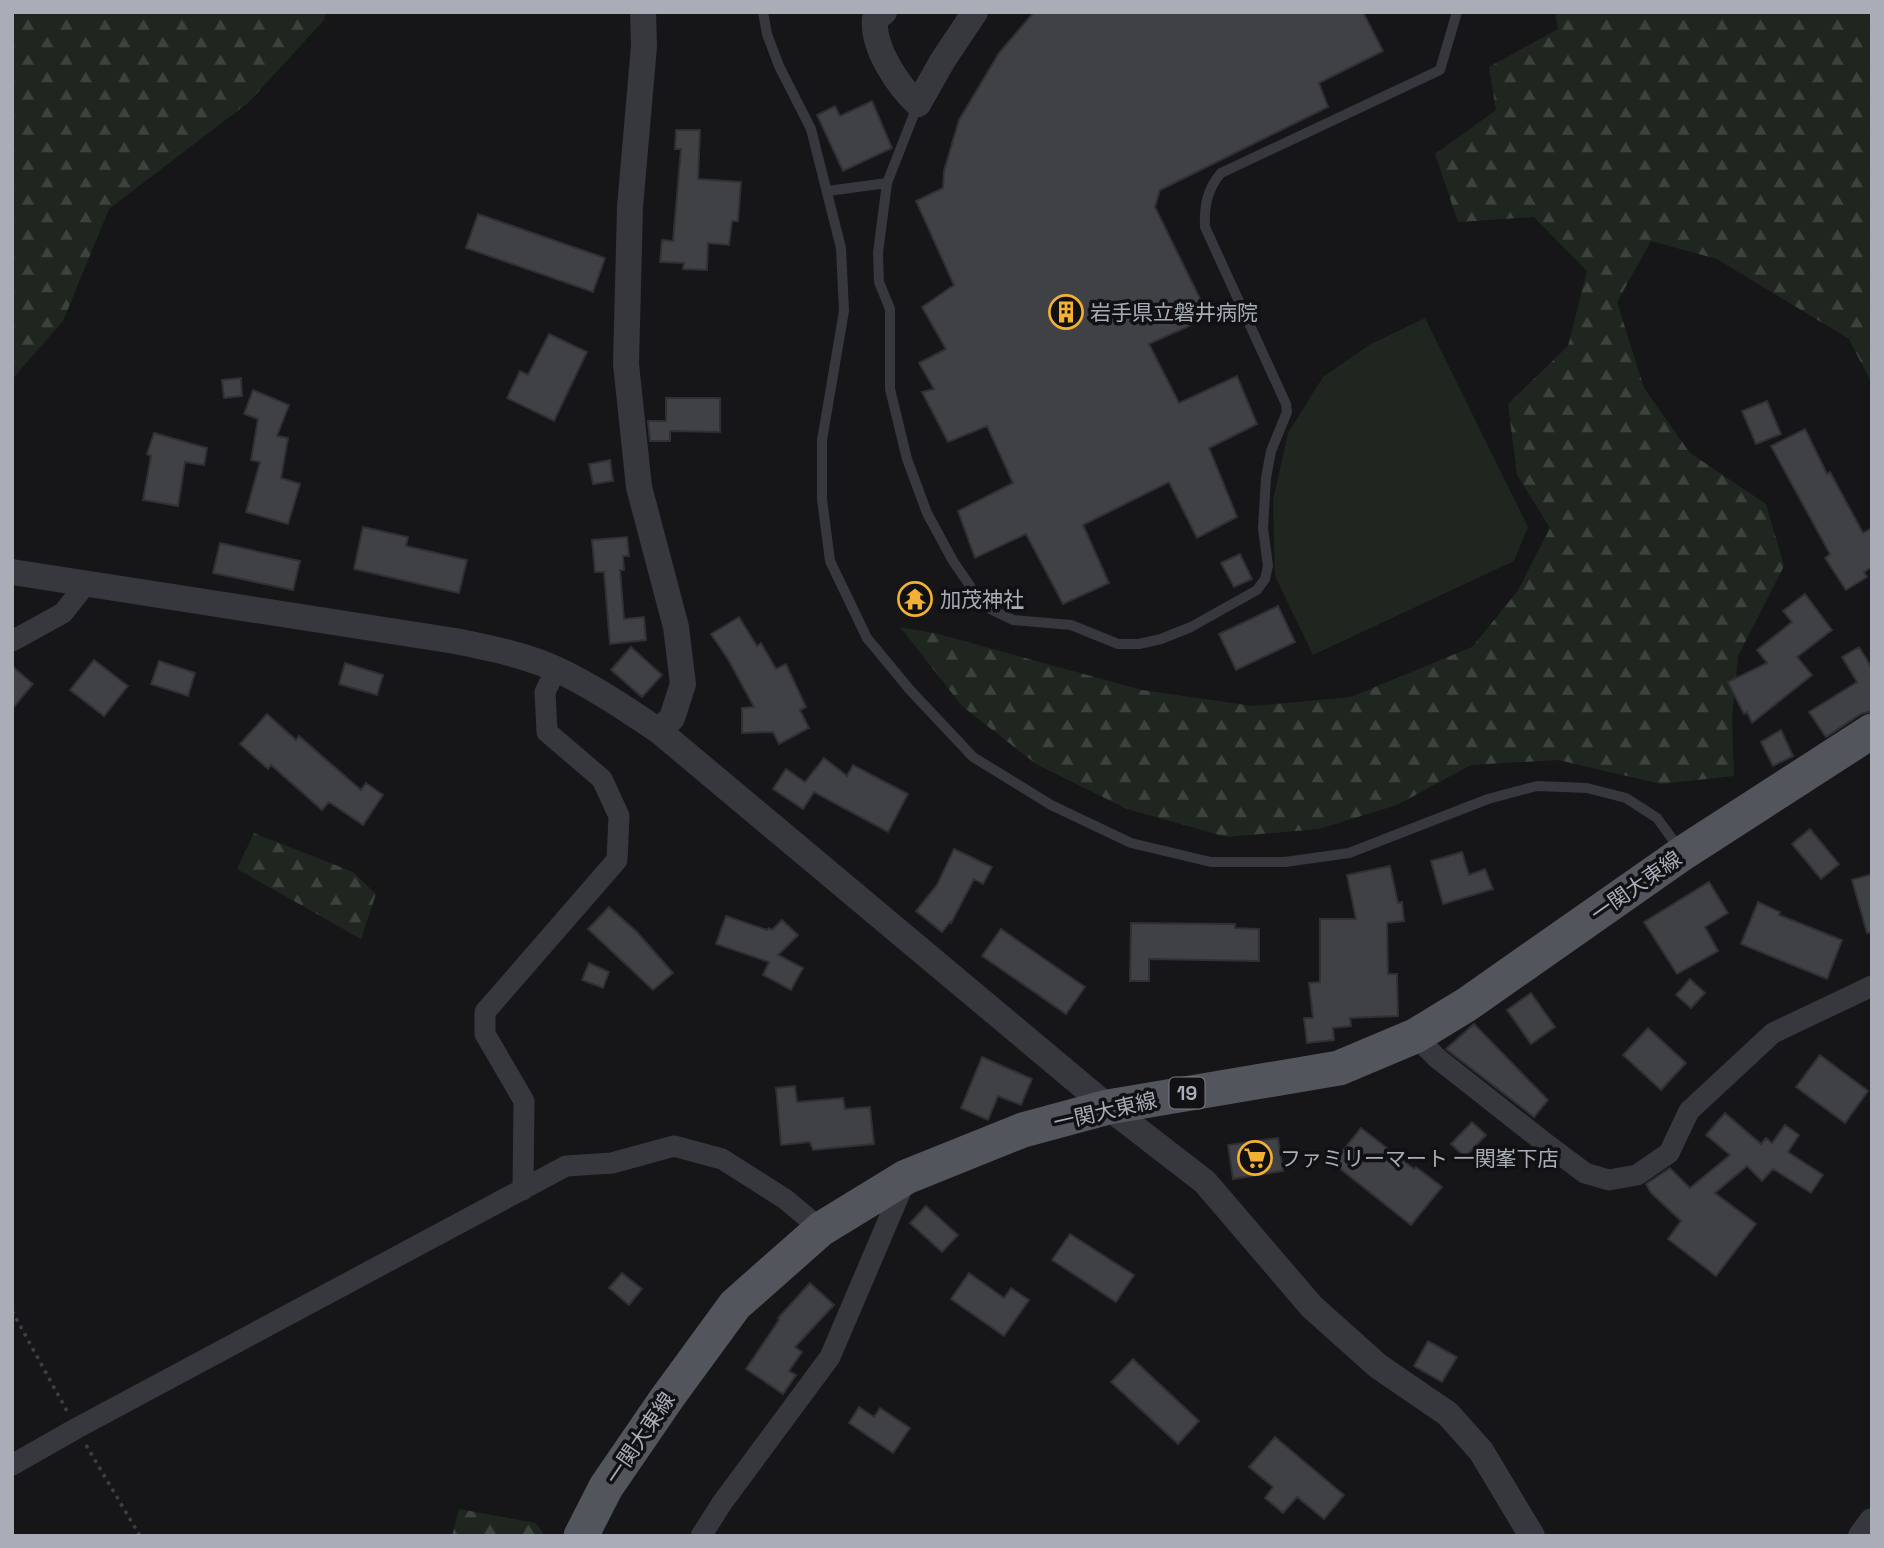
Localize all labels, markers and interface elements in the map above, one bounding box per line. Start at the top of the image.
building icon: 岩手県立磐井病院 [1047,293,1085,331]
place label: 岩手県立磐井病院 [1090,299,1258,326]
temple icon: 加茂神社 [896,580,934,618]
place label: 加茂神社 [940,586,1024,613]
street label: 一関大東線 [1585,845,1687,927]
road number: 19 [1170,1078,1204,1108]
street label: 一関大東線 [1051,1086,1159,1136]
supermarket icon: ファミリーマート 一関峯下店 [1236,1139,1274,1177]
place label: ファミリーマート 一関峯下店 [1280,1145,1558,1172]
street label: 一関大東線 [599,1387,681,1489]

